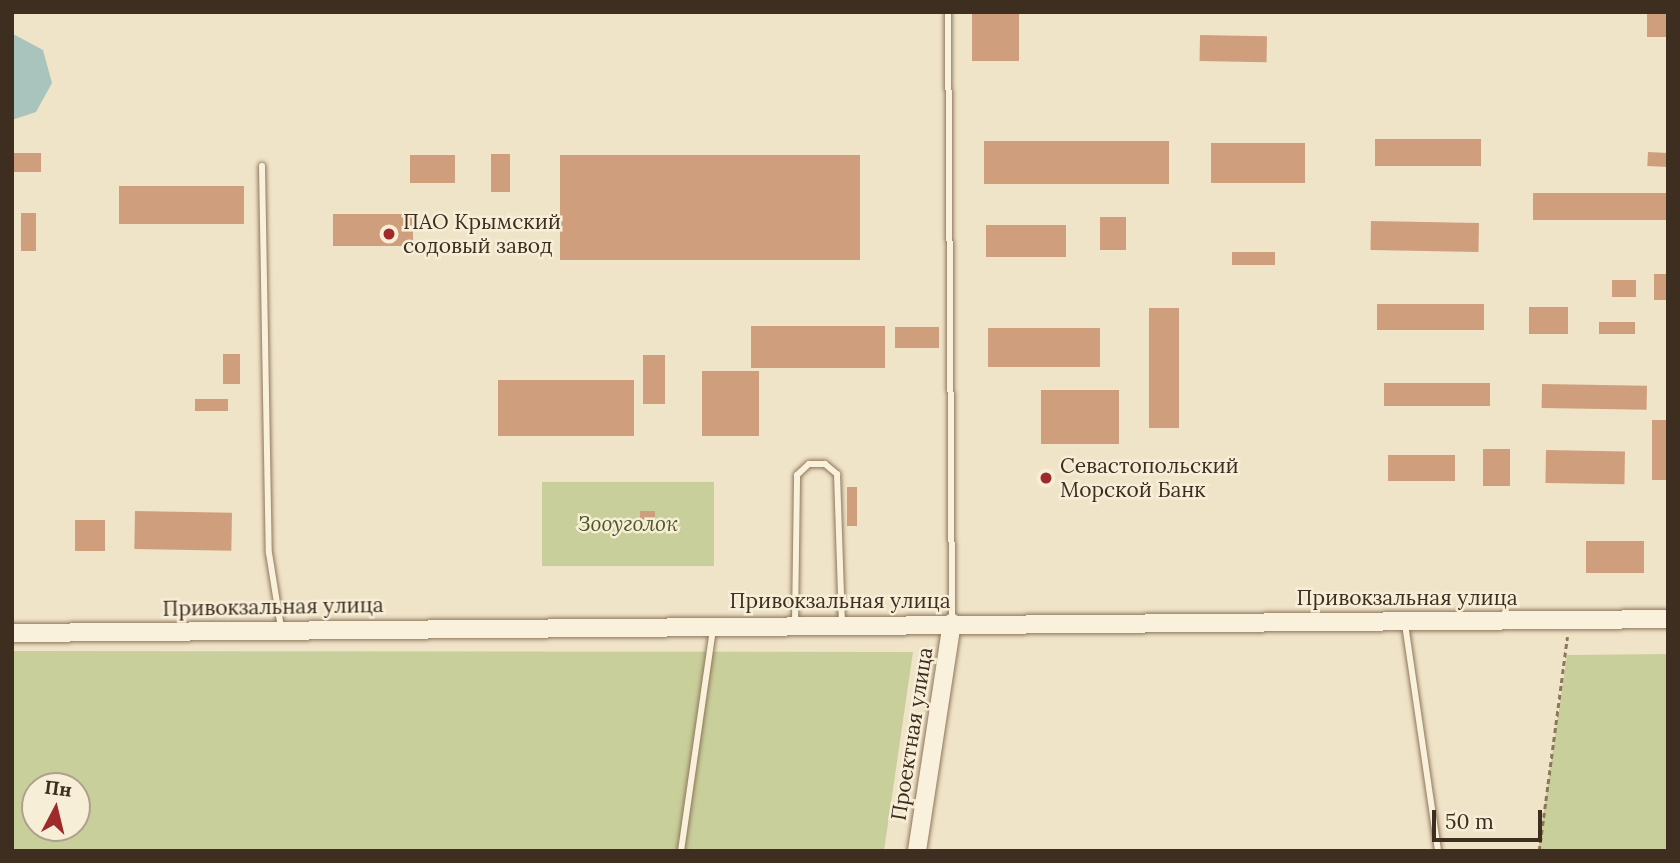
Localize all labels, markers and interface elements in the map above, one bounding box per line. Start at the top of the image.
place label: ПАО Крымский содовый завод [403,209,561,259]
marker: ПАО Крымский содовый завод [381,226,397,242]
place label: Севастопольский Морской Банк [1060,453,1239,503]
marker: Севастопольский Морской Банк [1038,470,1054,486]
park label: Зооуголок [578,511,678,537]
street label: Привокзальная улица [1297,585,1517,611]
street label: Привокзальная улица [730,588,950,614]
street label: Привокзальная улица [162,592,384,622]
street label: Проектная улица [886,646,938,822]
north arrow [21,772,91,842]
text: Пн [43,775,73,802]
scale bar [1435,796,1545,840]
text: 50 m [1445,808,1494,835]

